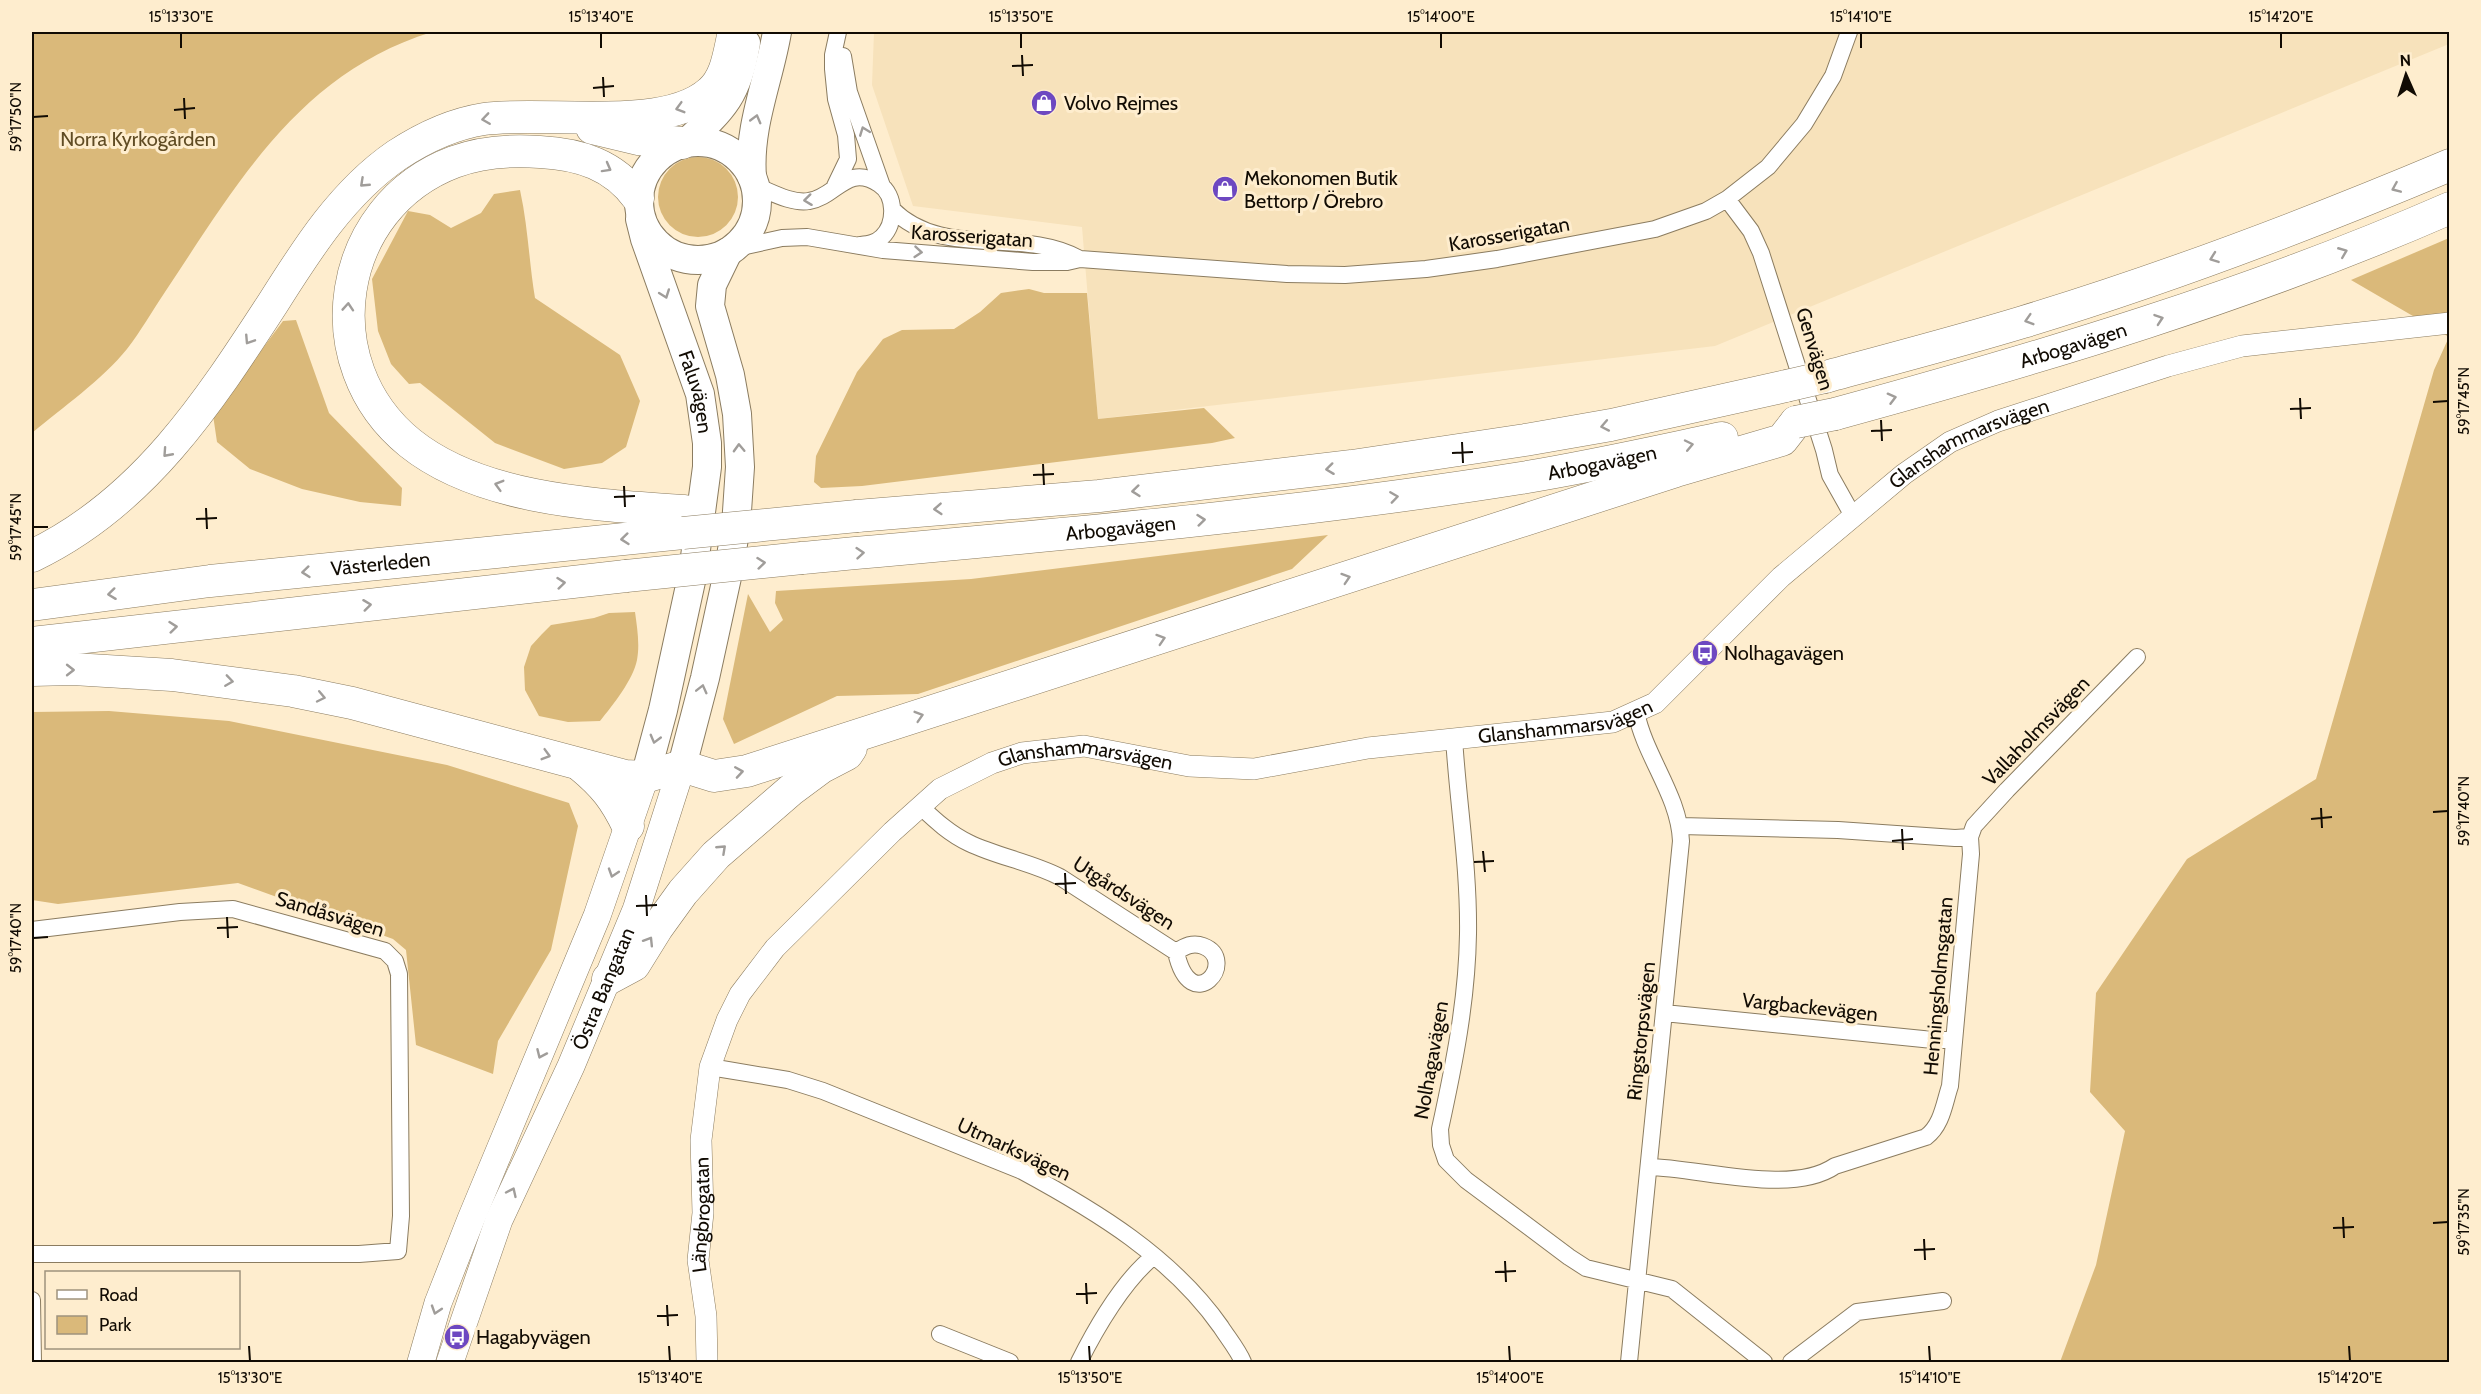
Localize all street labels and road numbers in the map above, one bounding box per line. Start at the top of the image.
street label: Karosserigatan [1447,212,1571,256]
street label: Karosserigatan [910,220,1034,252]
street label: Genvägen [1791,305,1839,393]
street label: Arbogavägen [2017,317,2130,373]
street label: Faluvägen [673,347,717,435]
street label: Glanshammarsvägen [1884,393,2052,494]
street label: Arbogavägen [1546,440,1659,485]
street label: Arbogavägen [1064,511,1177,546]
street label: Västerleden [330,547,431,581]
street label: Vallaholmsvägen [1978,671,2094,791]
street label: Glanshammarsvägen [1477,694,1656,748]
street label: Glanshammarsvägen [994,734,1175,775]
street label: Utgårdsvägen [1068,851,1180,935]
street label: Sandåsvägen [273,886,387,942]
street label: Henningsholmsgatan [1918,896,1958,1076]
street label: Östra Bangatan [567,924,639,1053]
street label: Ringstorpsvägen [1622,960,1660,1102]
street label: Vargbackevägen [1741,988,1879,1026]
street label: Nolhagavägen [1409,999,1453,1121]
street label: Utmarksvägen [953,1112,1075,1186]
street label: Längbrogatan [686,1157,715,1274]

